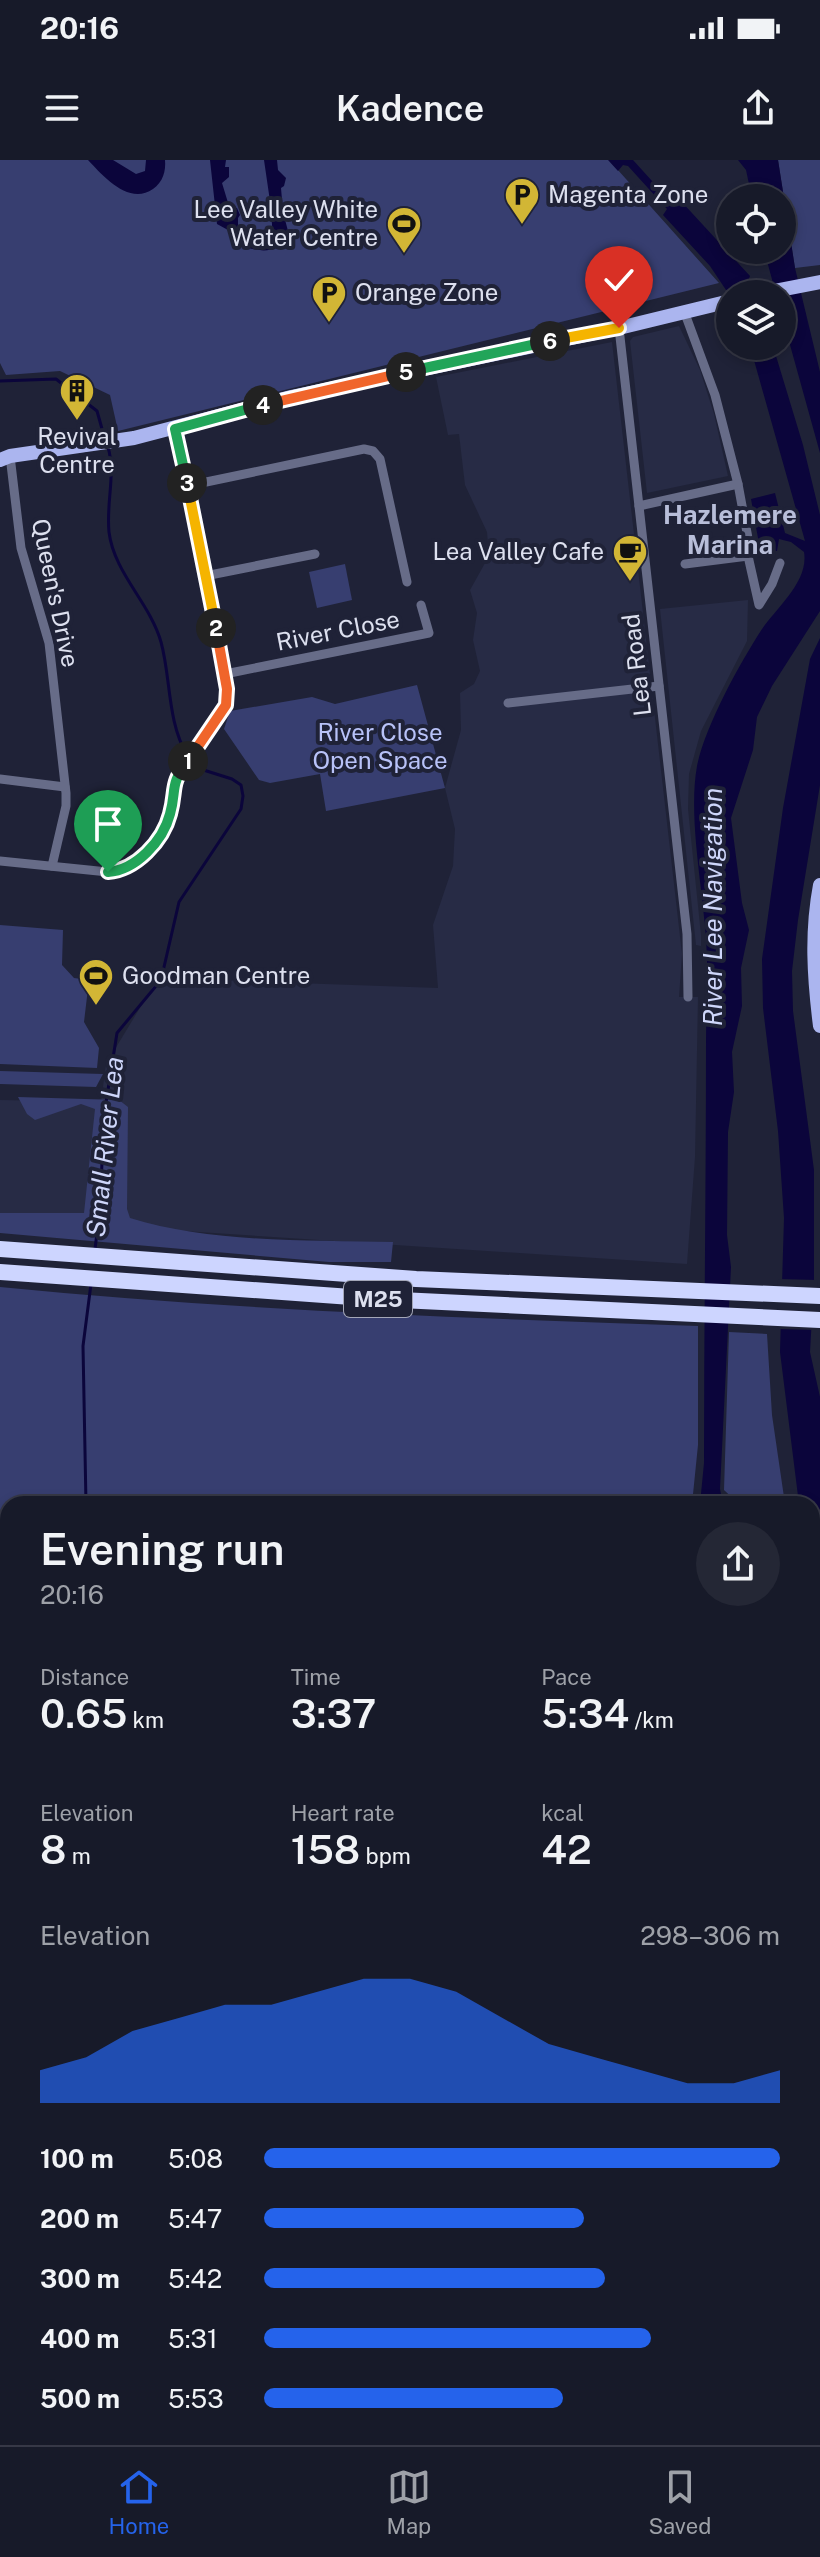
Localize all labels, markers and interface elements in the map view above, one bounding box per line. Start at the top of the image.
text: 20:16 [40,10,119,46]
icon: menu [40,86,84,130]
icon: share [736,86,780,130]
text: Kadence [336,87,484,129]
parking icon: Magenta Zone [503,176,541,226]
place label: Magenta Zone [548,180,708,208]
map controls [716,184,796,360]
button: locate [716,184,796,264]
place label: Lee Valley White Water Centre [194,195,378,251]
sports icon: Lee Valley White Water Centre [385,205,423,255]
pin [585,246,653,328]
icon: check [597,258,641,302]
parking icon: Orange Zone [310,274,348,324]
place label: Orange Zone [355,278,498,306]
button: layers [716,280,796,360]
pin: 6 [530,321,570,361]
text: 6 [543,328,557,354]
pin: 5 [386,352,426,392]
text: 5 [399,359,413,385]
building icon: Revival Centre [58,372,96,422]
pin: 4 [243,385,283,425]
text: 4 [256,392,270,418]
place label: Revival Centre [37,422,117,478]
pin: 3 [167,463,207,503]
text: 3 [180,470,194,496]
district label: Hazlemere Marina [663,499,797,560]
street label: Queen's Drive [27,516,85,670]
cafe icon: Lea Valley Cafe [611,533,649,583]
place label: Lea Valley Cafe [432,537,604,565]
street label: River Close [274,604,402,656]
pin: 2 [196,608,236,648]
street label: Lea Road [616,612,656,718]
text: 2 [209,615,223,641]
park label: River Close Open Space [312,718,448,774]
pin: 1 [168,741,208,781]
text: 1 [183,748,193,774]
water label: River Lee Navigation [697,788,728,1026]
pin [74,790,142,872]
icon: arrive [86,802,130,846]
sports icon: Goodman Centre [77,957,115,1007]
place label: Goodman Centre [122,961,310,989]
water label: Small River Lea [80,1055,129,1239]
road number: M25 [344,1281,412,1317]
button: share [696,1522,780,1606]
text: Evening run [40,1523,285,1575]
text: 20:16 [40,1579,104,1610]
text: Distance [40,1664,129,1690]
text: Time [291,1664,341,1690]
text: Pace [541,1664,592,1690]
text: 0.65 [40,1690,127,1737]
text: 3:37 [291,1690,376,1737]
text: 5:34 [541,1690,629,1737]
text: km [127,1707,164,1733]
text: /km [629,1707,674,1733]
text: Elevation [40,1800,133,1826]
text: Heart rate [291,1800,395,1826]
text: kcal [541,1800,584,1826]
text: 8 [40,1826,66,1873]
text: 158 [291,1826,360,1873]
text: 42 [541,1826,592,1873]
text: m [66,1843,91,1869]
text: bpm [360,1843,411,1869]
text: Elevation [40,1920,150,1951]
text: 298–306 m [640,1920,780,1951]
text: 100 m [40,2143,114,2174]
text: 5:08 [168,2143,223,2174]
text: 200 m [40,2203,119,2234]
text: 5:47 [168,2203,222,2234]
text: 300 m [40,2263,120,2294]
text: 5:42 [168,2263,222,2294]
text: 400 m [40,2323,120,2354]
text: 5:31 [168,2323,217,2354]
text: 500 m [40,2383,120,2414]
text: 5:53 [168,2383,224,2414]
tab: Home [109,2465,169,2539]
tab: Map [386,2465,431,2539]
tab: Saved [648,2465,711,2539]

